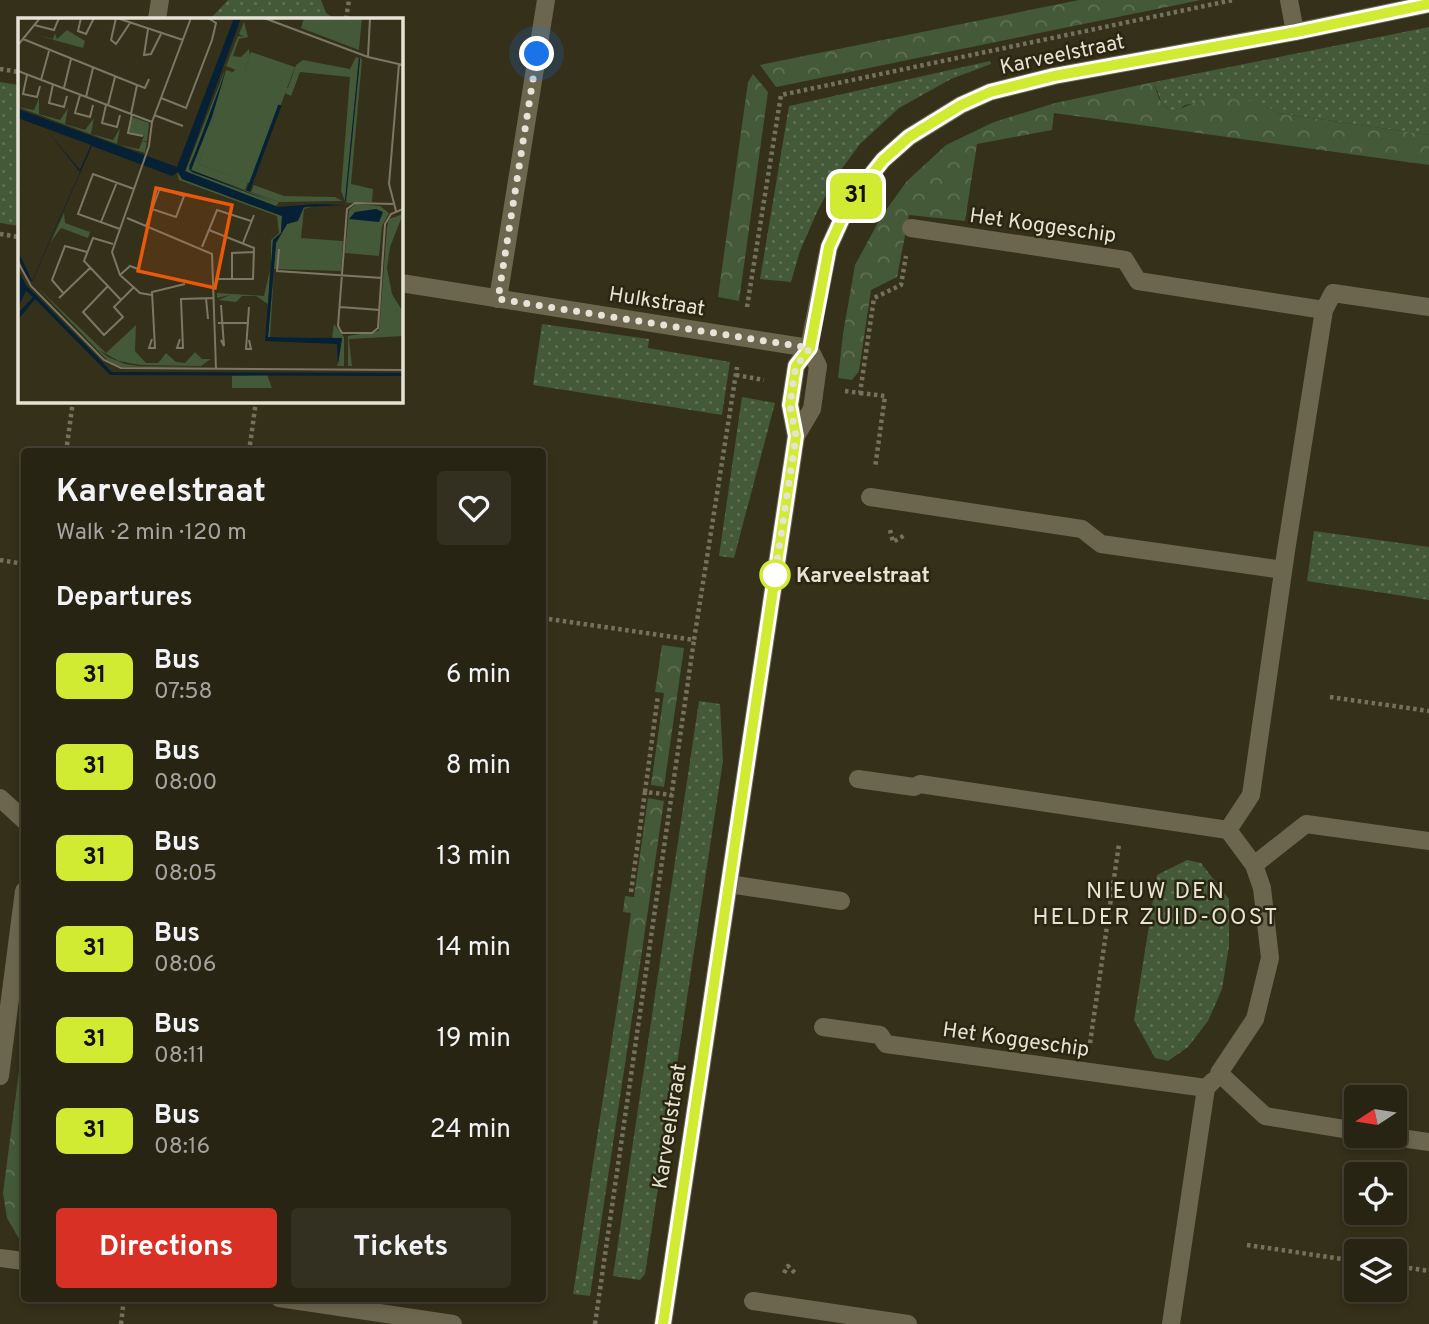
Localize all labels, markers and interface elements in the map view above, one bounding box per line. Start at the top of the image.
inset map [18,18,402,402]
street label: Karveelstraat [998,29,1127,82]
your location [519,36,554,71]
line badge: 31 [824,173,888,219]
text: 31 [844,181,868,211]
street label: Het Koggeschip [968,203,1118,250]
street label: Hulkstraat [607,282,707,323]
button: heart [437,471,511,545]
text: Karveelstraat [56,472,266,514]
text: Walk · 2 min · 120 m [56,519,247,548]
marker: Karveelstraat [760,560,790,590]
place label: Karveelstraat [796,563,930,590]
text: Departures [56,582,193,615]
text: Bus [154,645,200,678]
text: 6 min [446,659,511,692]
text: 31 [83,661,106,691]
text: 07:58 [154,678,213,707]
text: Bus [154,736,200,769]
text: 8 min [446,750,511,783]
text: 31 [83,752,106,782]
text: 08:00 [154,769,217,798]
text: Bus [154,827,200,860]
text: 13 min [436,841,511,874]
text: 31 [83,843,106,873]
text: 08:05 [154,860,217,889]
district label: NIEUW DEN HELDER ZUID-OOST [1033,878,1279,933]
text: Bus [154,918,200,951]
text: 14 min [436,932,511,965]
text: 31 [83,934,106,964]
text: 08:06 [154,951,217,980]
text: Bus [154,1009,200,1042]
street label: Het Koggeschip [941,1017,1091,1064]
text: 19 min [436,1023,511,1056]
text: 31 [83,1025,106,1055]
text: 08:11 [154,1042,205,1071]
street label: Karveelstraat [647,1062,694,1191]
north arrow [1344,1085,1407,1148]
map controls [1344,1085,1407,1302]
text: Bus [154,1100,200,1133]
text: 24 min [430,1114,511,1147]
text: 31 [83,1116,106,1146]
text: 08:16 [154,1133,210,1162]
button: locate [1344,1162,1407,1225]
button: Directions [56,1208,277,1288]
button: Tickets [291,1208,511,1288]
button: layers [1344,1239,1407,1302]

